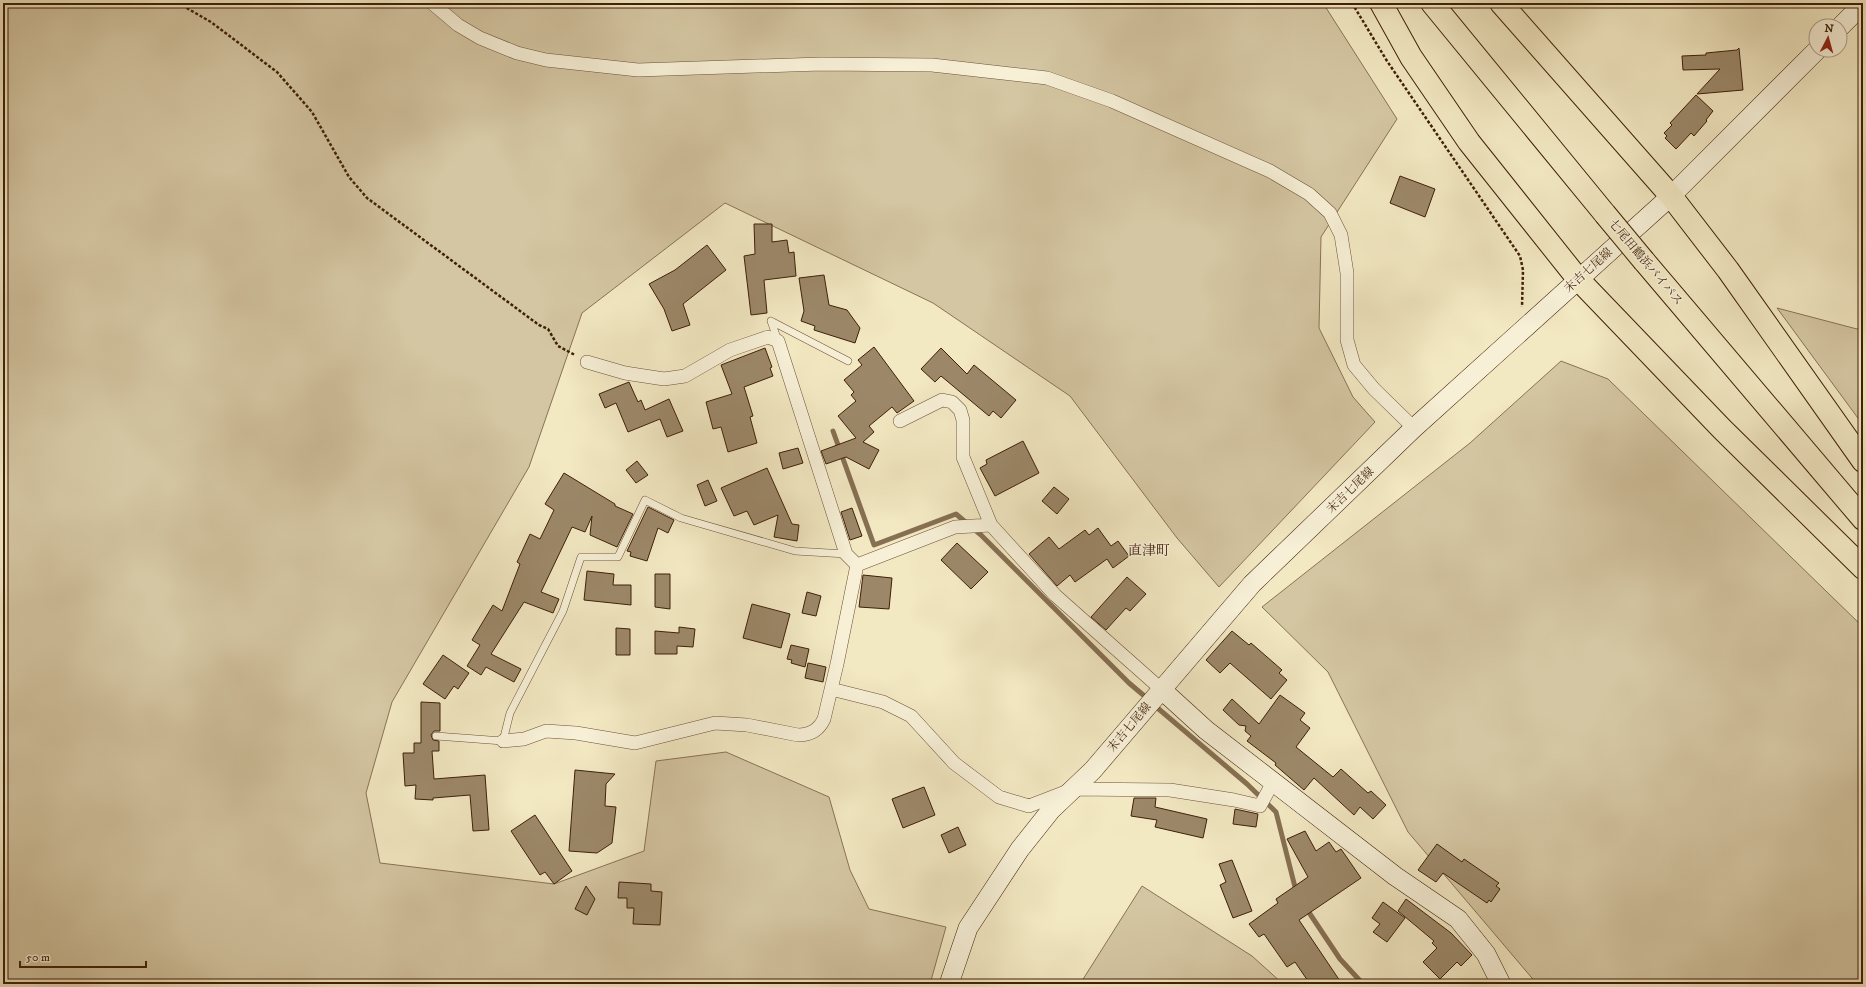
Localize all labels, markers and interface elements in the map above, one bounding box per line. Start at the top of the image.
north arrow [1808,18,1848,58]
text: N [1824,22,1834,36]
street label: 七尾田鶴浜バイパス [1605,216,1686,308]
street label: 末吉七尾線 [1561,245,1616,296]
street label: 末吉七尾線 [1324,464,1377,517]
district label: 直津町 [1128,542,1170,560]
street label: 末吉七尾線 [1104,700,1154,755]
scale bar [20,943,146,969]
text: 50 m [26,950,50,965]

